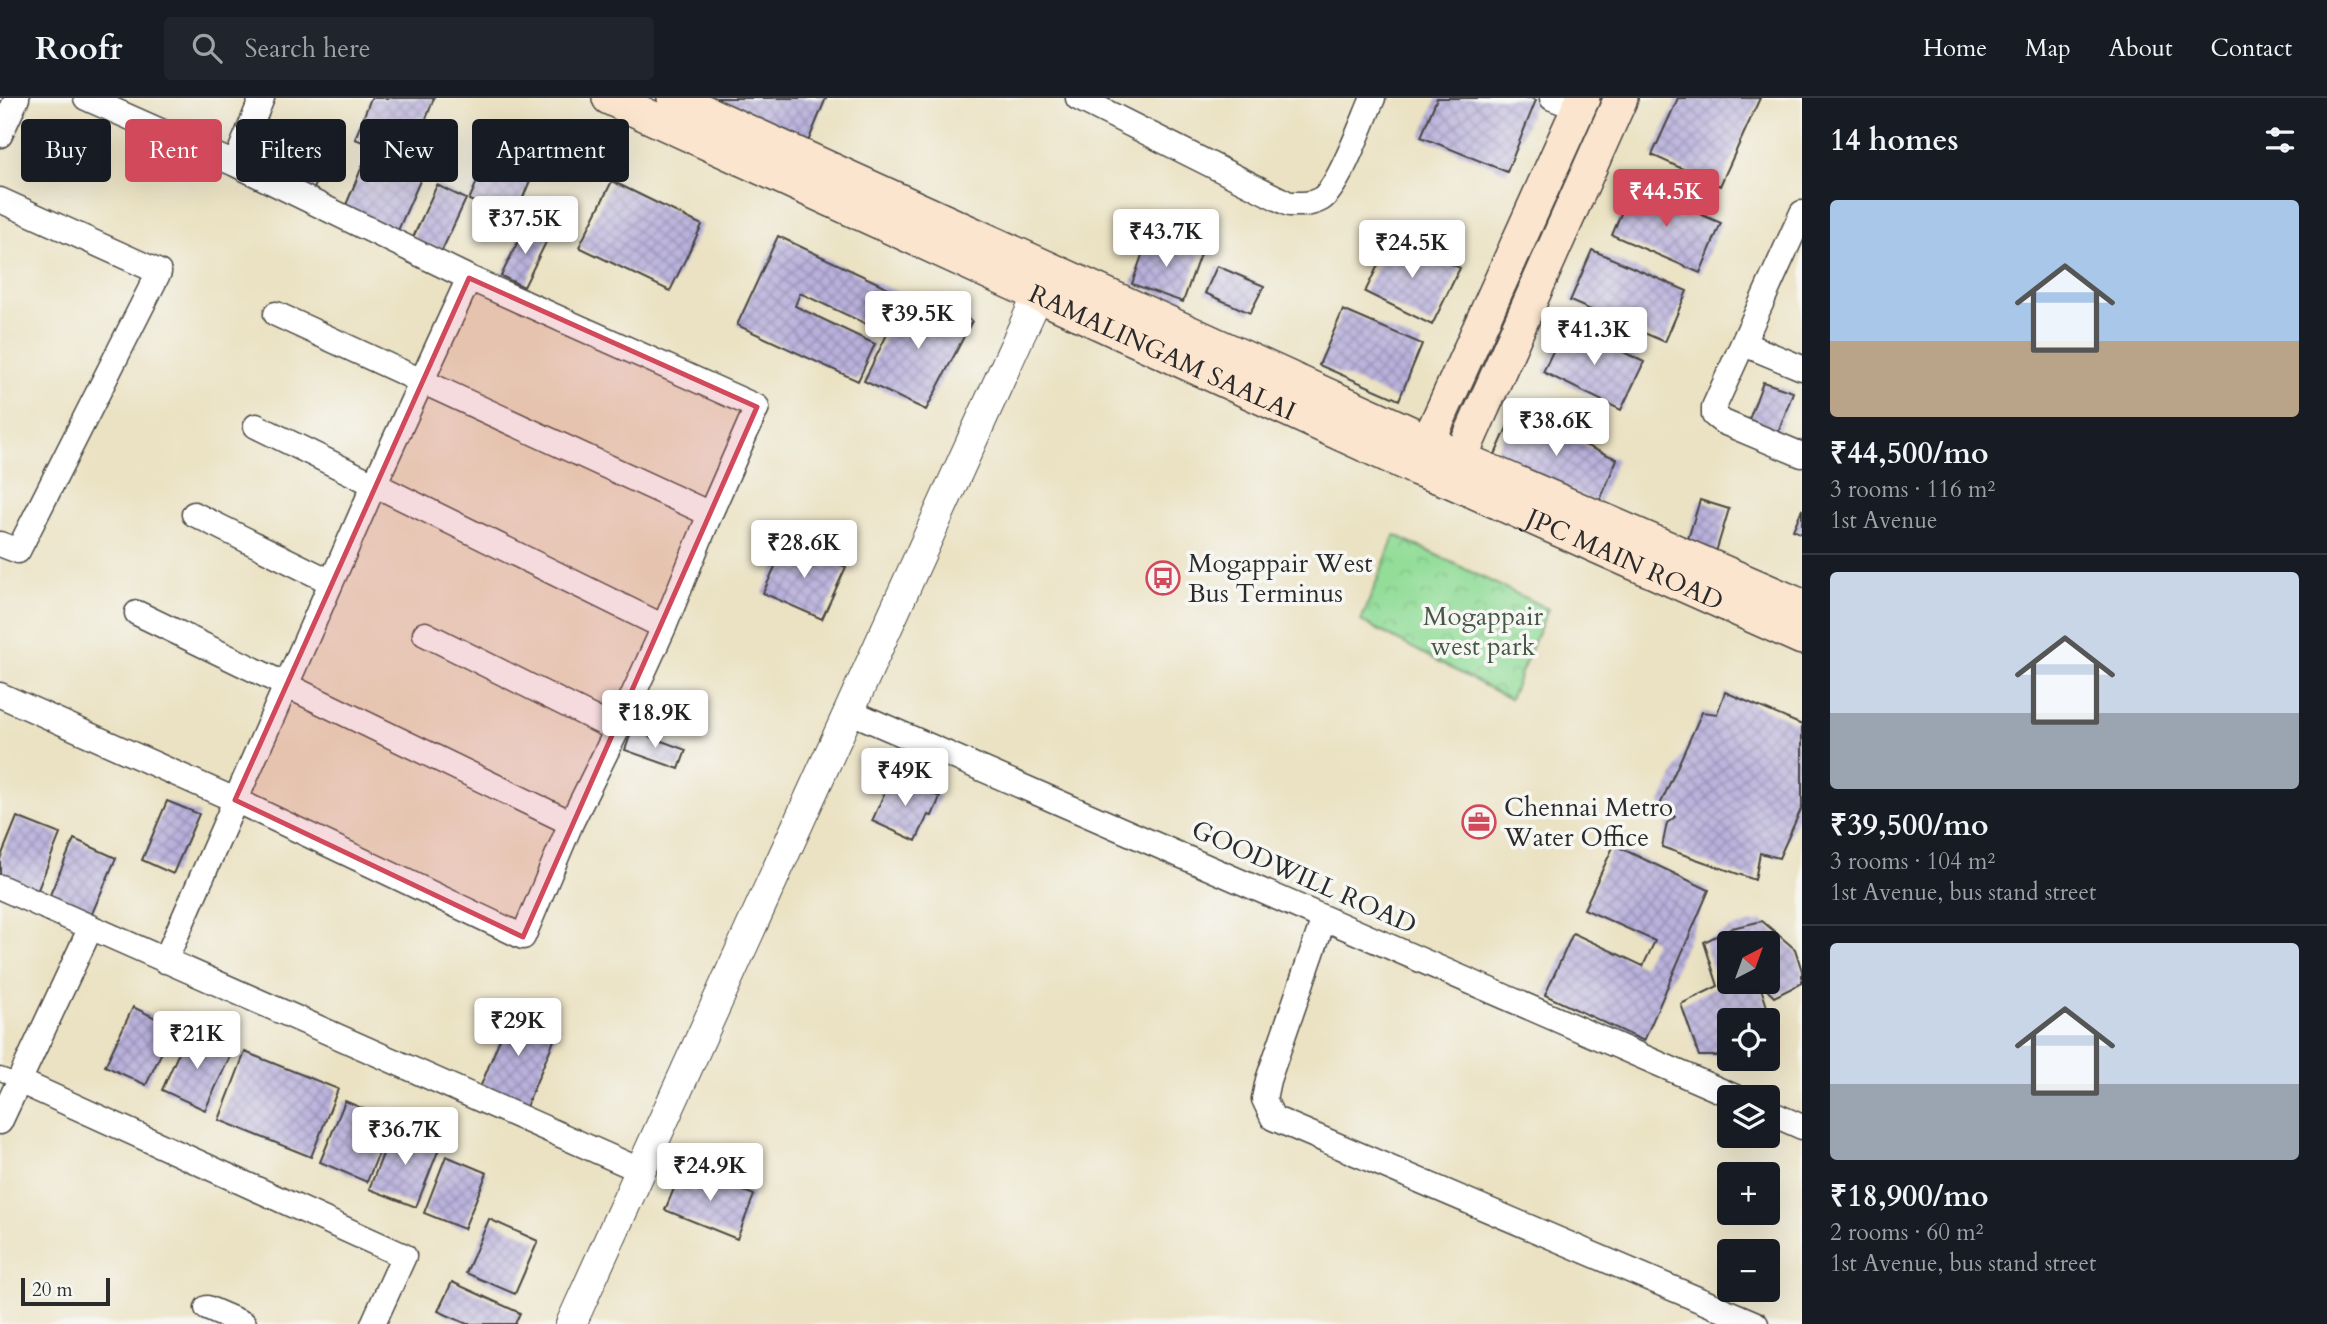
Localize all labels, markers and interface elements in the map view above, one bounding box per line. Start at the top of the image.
search box [164,17,654,80]
text: Roofr [35,26,122,71]
icon: search [188,29,226,67]
text: Search here [244,31,370,66]
text: Home [1923,32,1987,65]
text: Map [2025,32,2071,65]
text: About [2109,32,2173,65]
text: Contact [2211,32,2292,65]
chip: Buy [21,119,111,182]
chip: Rent [125,119,222,182]
chip: Filters [236,119,346,182]
chip: New [360,119,458,182]
chip: Apartment [472,119,629,182]
text: 14 homes [1830,120,1959,161]
icon: filters [2261,121,2299,159]
pin: ₹44.5K [1609,170,1723,229]
text: ₹44.5K [1629,176,1703,207]
pin: ₹37.5K [468,197,582,256]
text: ₹37.5K [488,203,562,234]
pin: ₹43.7K [1109,209,1223,269]
text: ₹43.7K [1129,216,1203,247]
pin: ₹24.5K [1355,220,1469,280]
text: ₹24.5K [1375,227,1449,258]
icon: home [2002,245,2128,371]
street label: RAMALINGAM SAALAI [1023,276,1302,429]
pin: ₹39.5K [861,292,975,351]
text: ₹39.5K [881,298,955,329]
pin: ₹41.3K [1537,308,1651,367]
text: ₹41.3K [1557,314,1631,345]
pin: ₹38.6K [1499,398,1613,458]
text: ₹38.6K [1519,405,1593,436]
text: ₹44,500/mo [1830,433,1989,474]
text: 3 rooms · 116 m² [1830,474,1995,505]
street label: JPC MAIN ROAD [1517,498,1729,618]
text: 1st Avenue [1830,505,1938,536]
pin: ₹28.6K [747,520,861,580]
text: ₹28.6K [767,527,841,558]
place label: Mogappair West Bus Terminus [1188,546,1372,611]
bus stop icon: Mogappair West Bus Terminus [1144,559,1182,597]
park label: Mogappair west park [1423,599,1544,664]
icon: home [2002,617,2128,743]
pin: ₹18.9K [598,690,712,750]
text: ₹18.9K [618,697,692,728]
pin: ₹49K [864,748,946,808]
text: ₹49K [877,755,933,786]
place label: Chennai Metro Water Office [1503,790,1673,855]
office icon: Chennai Metro Water Office [1460,803,1498,841]
text: ₹39,500/mo [1830,805,1989,846]
street label: GOODWILL ROAD [1186,812,1422,942]
text: 3 rooms · 104 m² [1830,846,1995,877]
text: 1st Avenue, bus stand street [1830,877,2096,908]
north arrow [1717,931,1780,994]
map controls [1717,931,1780,1302]
icon: home [2002,988,2128,1114]
pin: ₹29K [477,998,559,1058]
text: ₹29K [490,1005,546,1036]
button: locate [1717,1008,1780,1071]
pin: ₹21K [156,1012,238,1071]
text: ₹21K [169,1018,225,1049]
button: layers [1717,1085,1780,1148]
pin: ₹36.7K [348,1108,462,1167]
text: ₹36.7K [368,1114,442,1145]
pin: ₹24.9K [653,1144,767,1203]
text: ₹24.9K [673,1150,747,1181]
button: + [1717,1162,1780,1225]
text: ₹18,900/mo [1830,1176,1989,1217]
text: 2 rooms · 60 m² [1830,1217,1983,1248]
button: − [1717,1239,1780,1302]
text: 1st Avenue, bus stand street [1830,1248,2096,1279]
scale bar [21,1275,110,1307]
text: 20 m [32,1277,73,1303]

